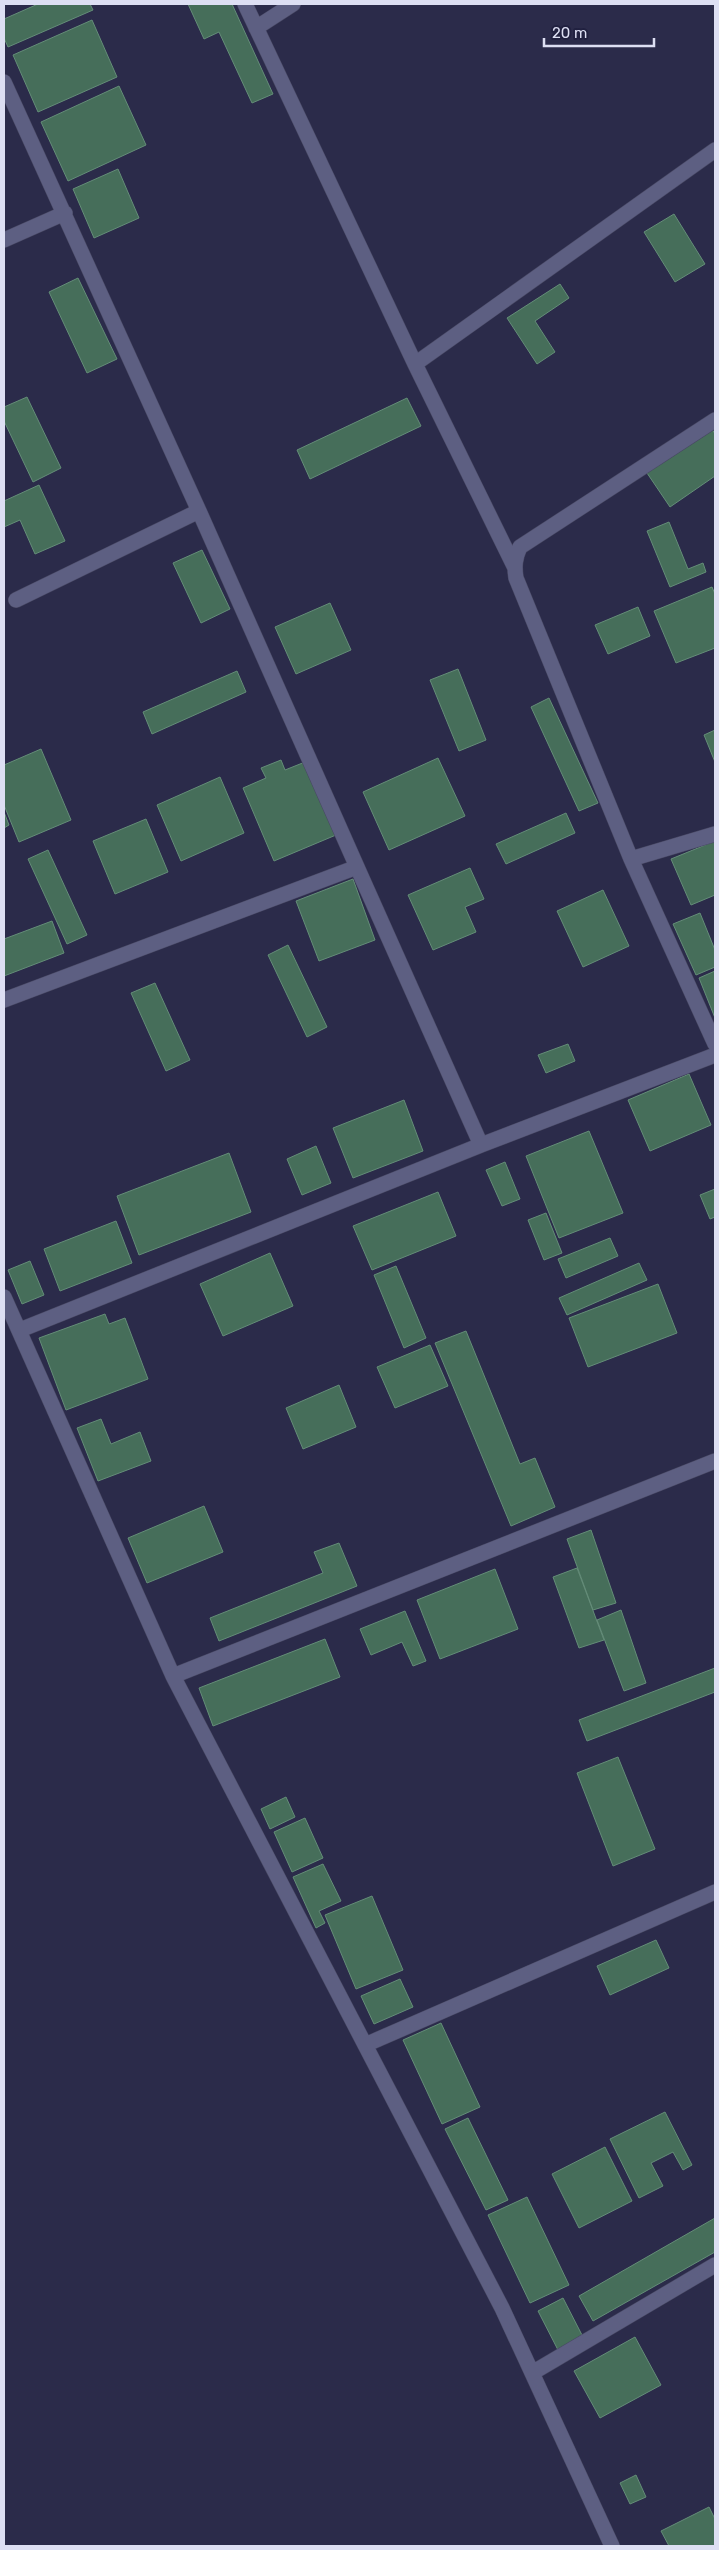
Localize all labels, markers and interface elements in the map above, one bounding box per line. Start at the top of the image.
scale bar [544,15,654,47]
text: 20 m [552,24,587,42]

